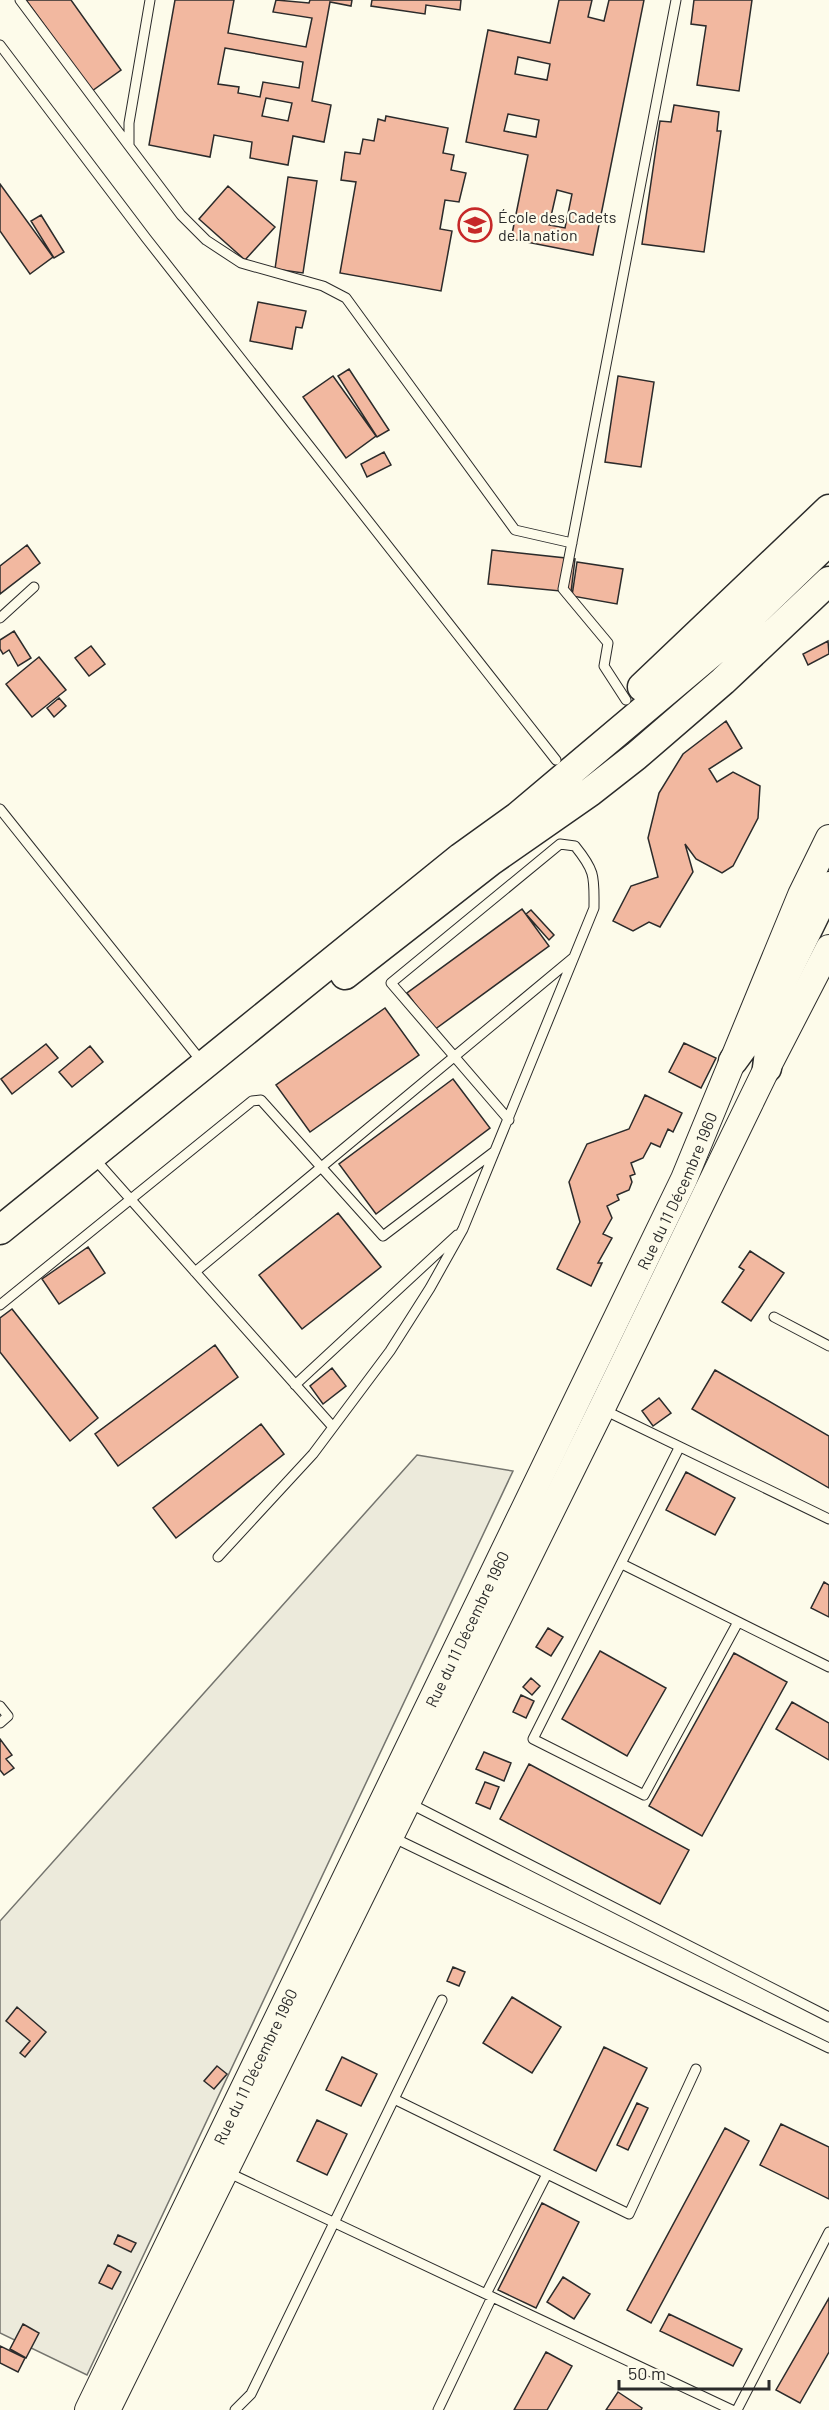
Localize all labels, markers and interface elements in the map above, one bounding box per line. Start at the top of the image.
school or university icon: École des Cadets de la nation [457,207,493,243]
place label: École des Cadets de la nation [498,207,617,244]
street label: Rue du 11 Décembre 1960 [632,1109,720,1272]
street label: Rue du 11 Décembre 1960 [420,1548,512,1710]
street label: Rue du 11 Décembre 1960 [209,1985,300,2147]
scale bar [619,2353,769,2391]
text: 50 m [628,2362,666,2384]

